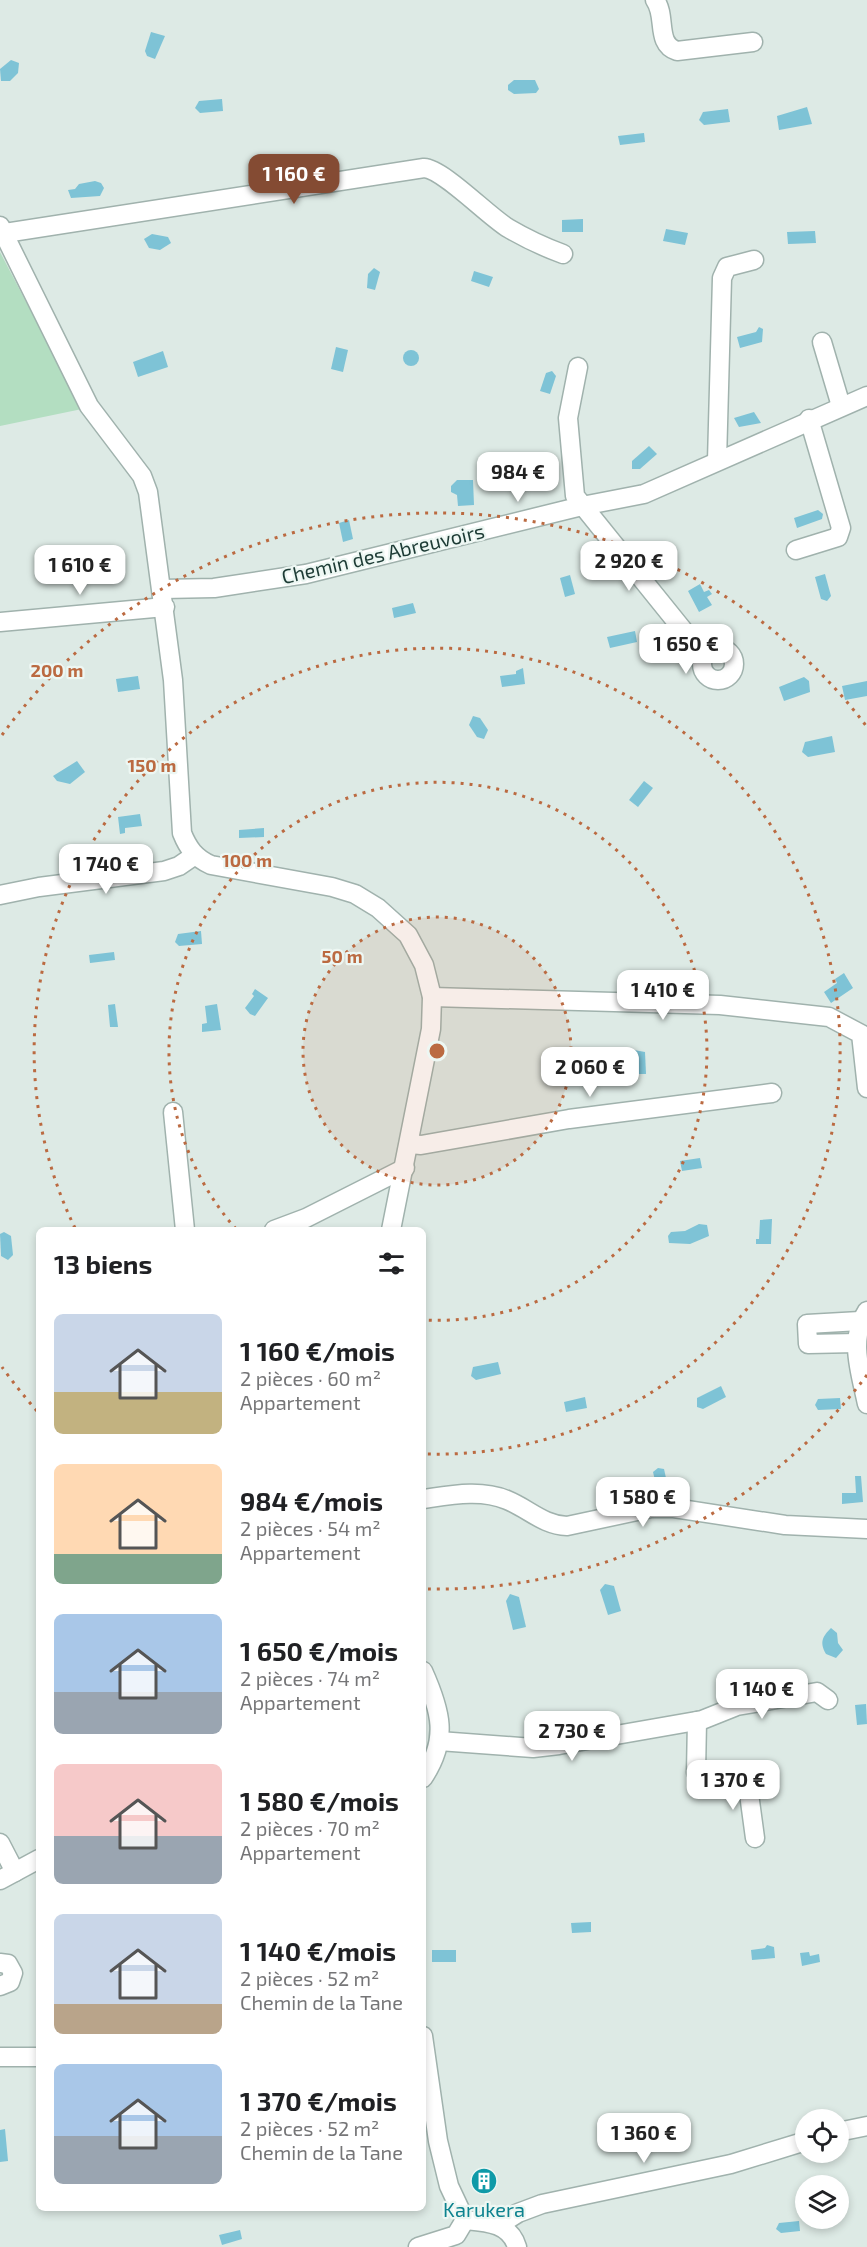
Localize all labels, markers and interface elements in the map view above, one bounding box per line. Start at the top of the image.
pin: 1 160 € [239,154,349,205]
text: 1 160 € [262,161,326,185]
pin: 984 € [476,452,560,503]
text: 984 € [491,459,545,483]
street label: Chemin des Abreuvoirs [279,518,487,588]
pin: 2 920 € [574,541,684,592]
pin: 1 610 € [25,545,135,596]
text: 2 920 € [594,548,664,572]
text: 1 610 € [48,552,112,576]
pin: 1 650 € [631,624,741,675]
text: 1 650 € [653,631,719,655]
text: 200 m [31,659,83,681]
text: 150 m [128,754,176,776]
pin: 1 740 € [51,844,161,895]
text: 100 m [222,849,272,871]
text: 1 740 € [73,851,139,875]
text: 50 m [321,945,363,967]
pin: 1 410 € [608,970,718,1021]
text: 1 410 € [631,977,695,1001]
centre of rings [427,1041,447,1061]
pin: 2 060 € [535,1047,645,1098]
text: 2 060 € [555,1054,625,1078]
icon: filters [375,1247,408,1280]
text: 13 biens [54,1248,152,1279]
text: 1 160 €/mois [240,1335,395,1366]
icon: home [102,1338,174,1410]
text: 2 pièces · 60 m² [240,1366,381,1390]
text: Appartement [240,1390,361,1414]
pin: 1 580 € [588,1477,698,1528]
text: 1 580 € [610,1484,676,1508]
text: 984 €/mois [240,1485,383,1516]
icon: home [102,1488,174,1560]
text: 2 pièces · 54 m² [240,1516,380,1540]
text: Appartement [240,1540,361,1564]
text: 1 650 €/mois [240,1635,398,1666]
icon: home [102,1638,174,1710]
text: 2 pièces · 74 m² [240,1666,380,1690]
pin: 1 140 € [707,1669,817,1720]
text: 1 140 € [730,1676,794,1700]
text: Appartement [240,1690,361,1714]
pin: 2 730 € [517,1711,627,1762]
text: 2 730 € [538,1718,606,1742]
pin: 1 370 € [678,1760,788,1811]
text: 1 370 € [701,1767,765,1791]
text: 1 580 €/mois [240,1785,399,1816]
icon: home [102,1788,174,1860]
text: 2 pièces · 70 m² [240,1816,380,1840]
text: Appartement [240,1840,361,1864]
text: 1 140 €/mois [240,1935,396,1966]
icon: home [102,1938,174,2010]
text: 2 pièces · 52 m² [240,1966,379,1990]
text: Chemin de la Tane [240,1990,403,2014]
text: 1 370 €/mois [240,2085,397,2116]
icon: home [102,2088,174,2160]
map controls [795,2109,849,2229]
button: locate [795,2109,849,2163]
pin: 1 360 € [589,2113,699,2164]
text: 2 pièces · 52 m² [240,2116,379,2140]
text: 1 360 € [611,2120,677,2144]
text: Chemin de la Tane [240,2140,403,2164]
building icon: Karukera [469,2166,499,2196]
button: layers [795,2175,849,2229]
place label: Karukera [443,2197,525,2221]

